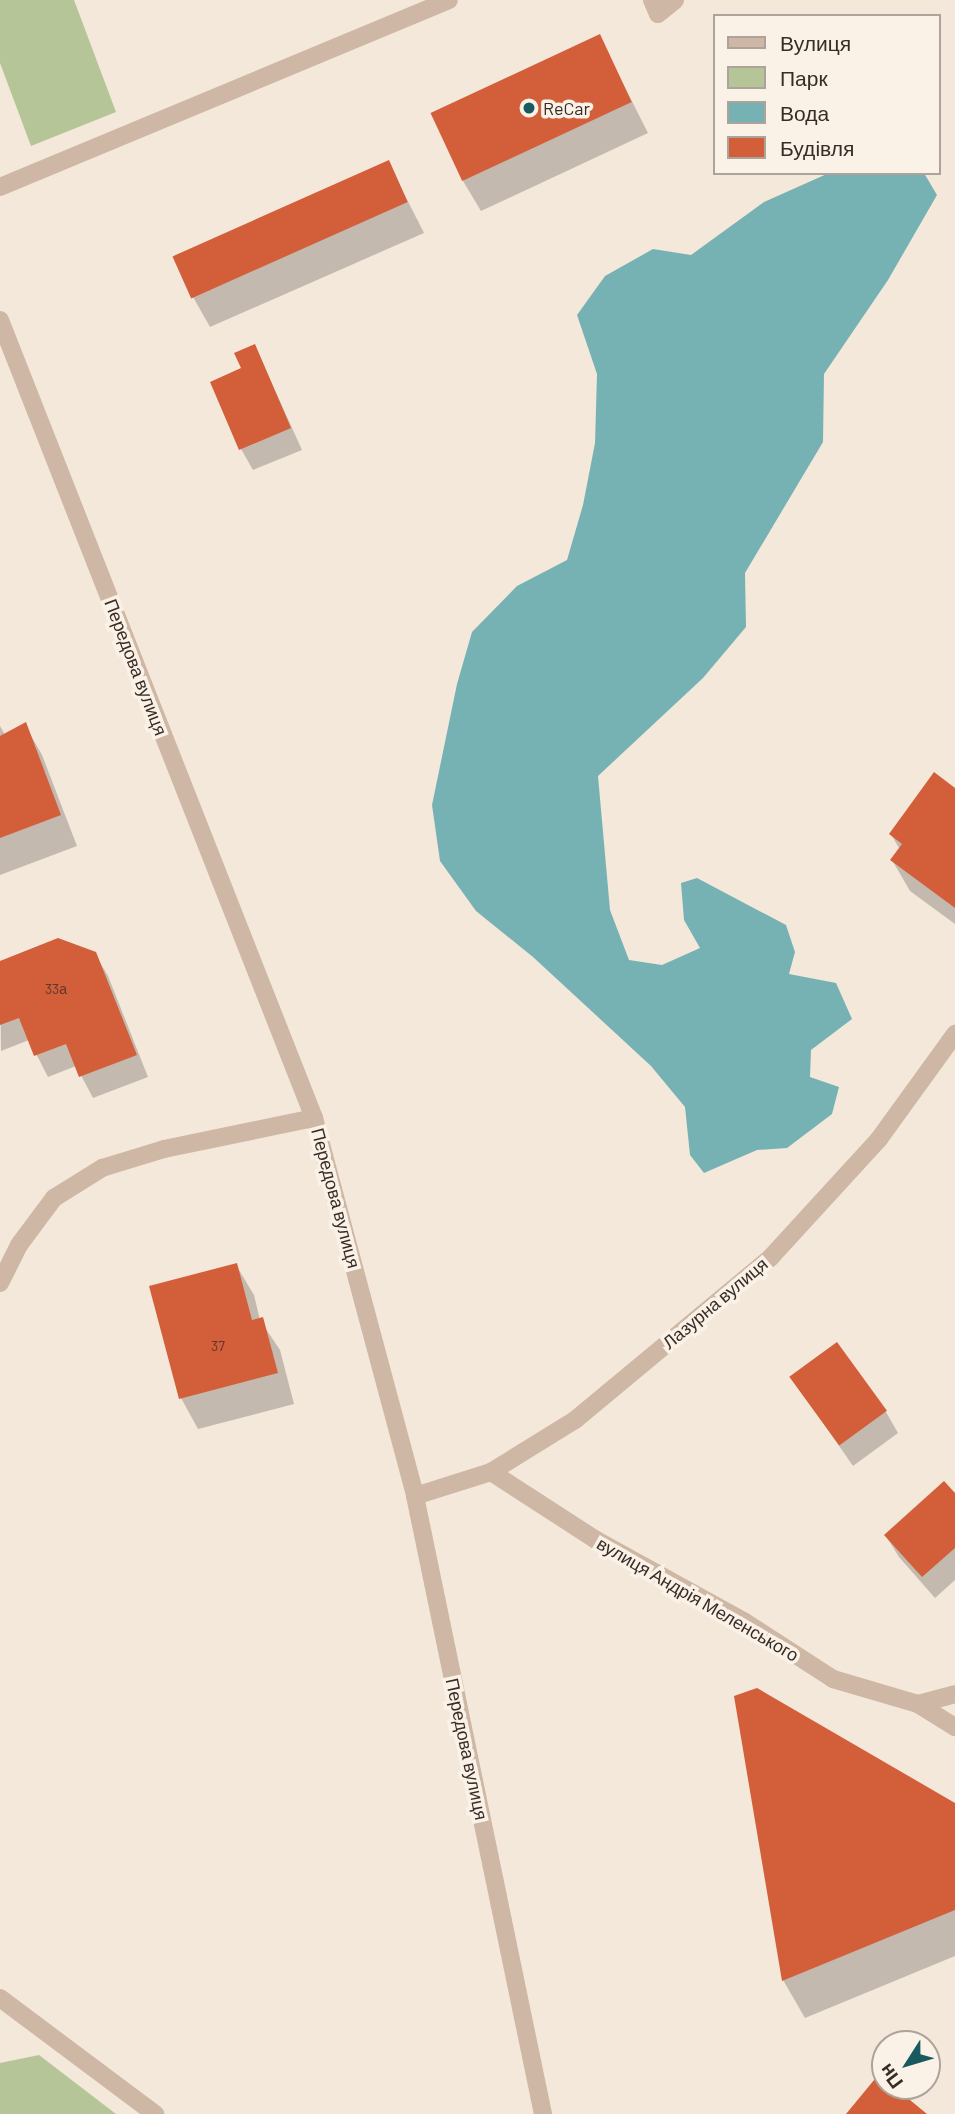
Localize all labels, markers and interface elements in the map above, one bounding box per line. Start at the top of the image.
legend [713,14,941,175]
text: Вулиця [780,30,851,55]
text: Парк [780,65,828,90]
place label: ReCar [543,97,590,119]
marker: ReCar [521,100,537,116]
text: Вода [780,100,829,125]
text: Будівля [780,135,854,160]
street label: Передова вулиця [100,596,172,738]
house number: 33а [45,981,67,997]
street label: Передова вулиця [307,1125,365,1271]
street label: Лазурна вулиця [658,1253,772,1353]
house number: 37 [211,1338,225,1354]
street label: вулиця Андрія Меленського [593,1532,803,1666]
street label: Передова вулиця [441,1676,493,1822]
north arrow [871,2030,941,2100]
text: Пн [874,2060,907,2094]

